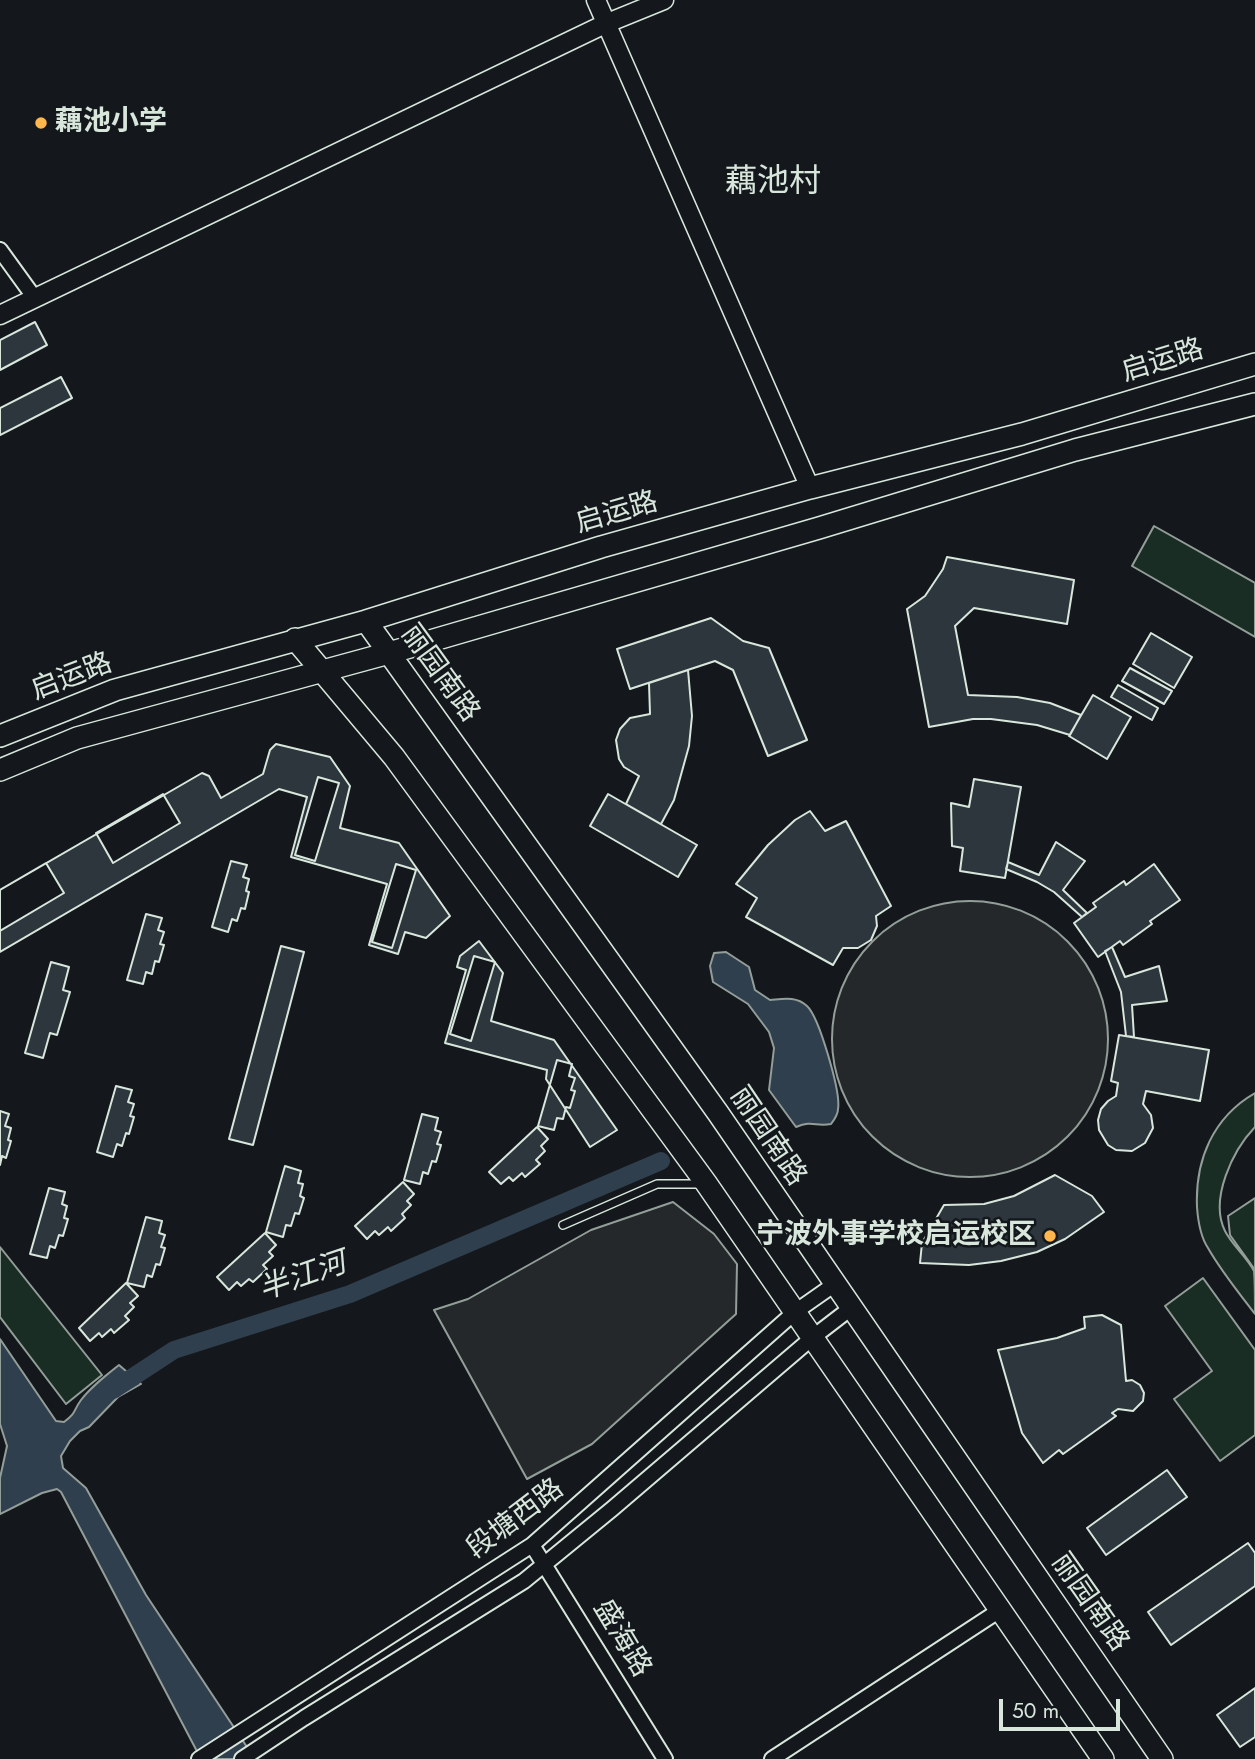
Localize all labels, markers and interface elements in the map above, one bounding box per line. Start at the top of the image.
place label: 藕池小学 [55,106,167,140]
marker: 藕池小学 [33,115,49,131]
district label: 藕池村 [725,164,821,202]
street label: 启运路 [1118,334,1208,390]
street label: 启运路 [572,486,662,542]
street label: 丽园南路 [392,619,486,729]
street label: 启运路 [27,647,117,709]
street label: 丽园南路 [722,1081,812,1193]
place label: 宁波外事学校启运校区 [756,1219,1036,1253]
marker: 宁波外事学校启运校区 [1042,1228,1058,1244]
water label: 半江河 [255,1246,351,1310]
street label: 段塘西路 [461,1473,571,1567]
street label: 丽园南路 [1043,1547,1135,1659]
street label: 盛海路 [585,1594,657,1684]
scale bar [1003,1686,1124,1730]
text: 50 m [1012,1696,1059,1726]

